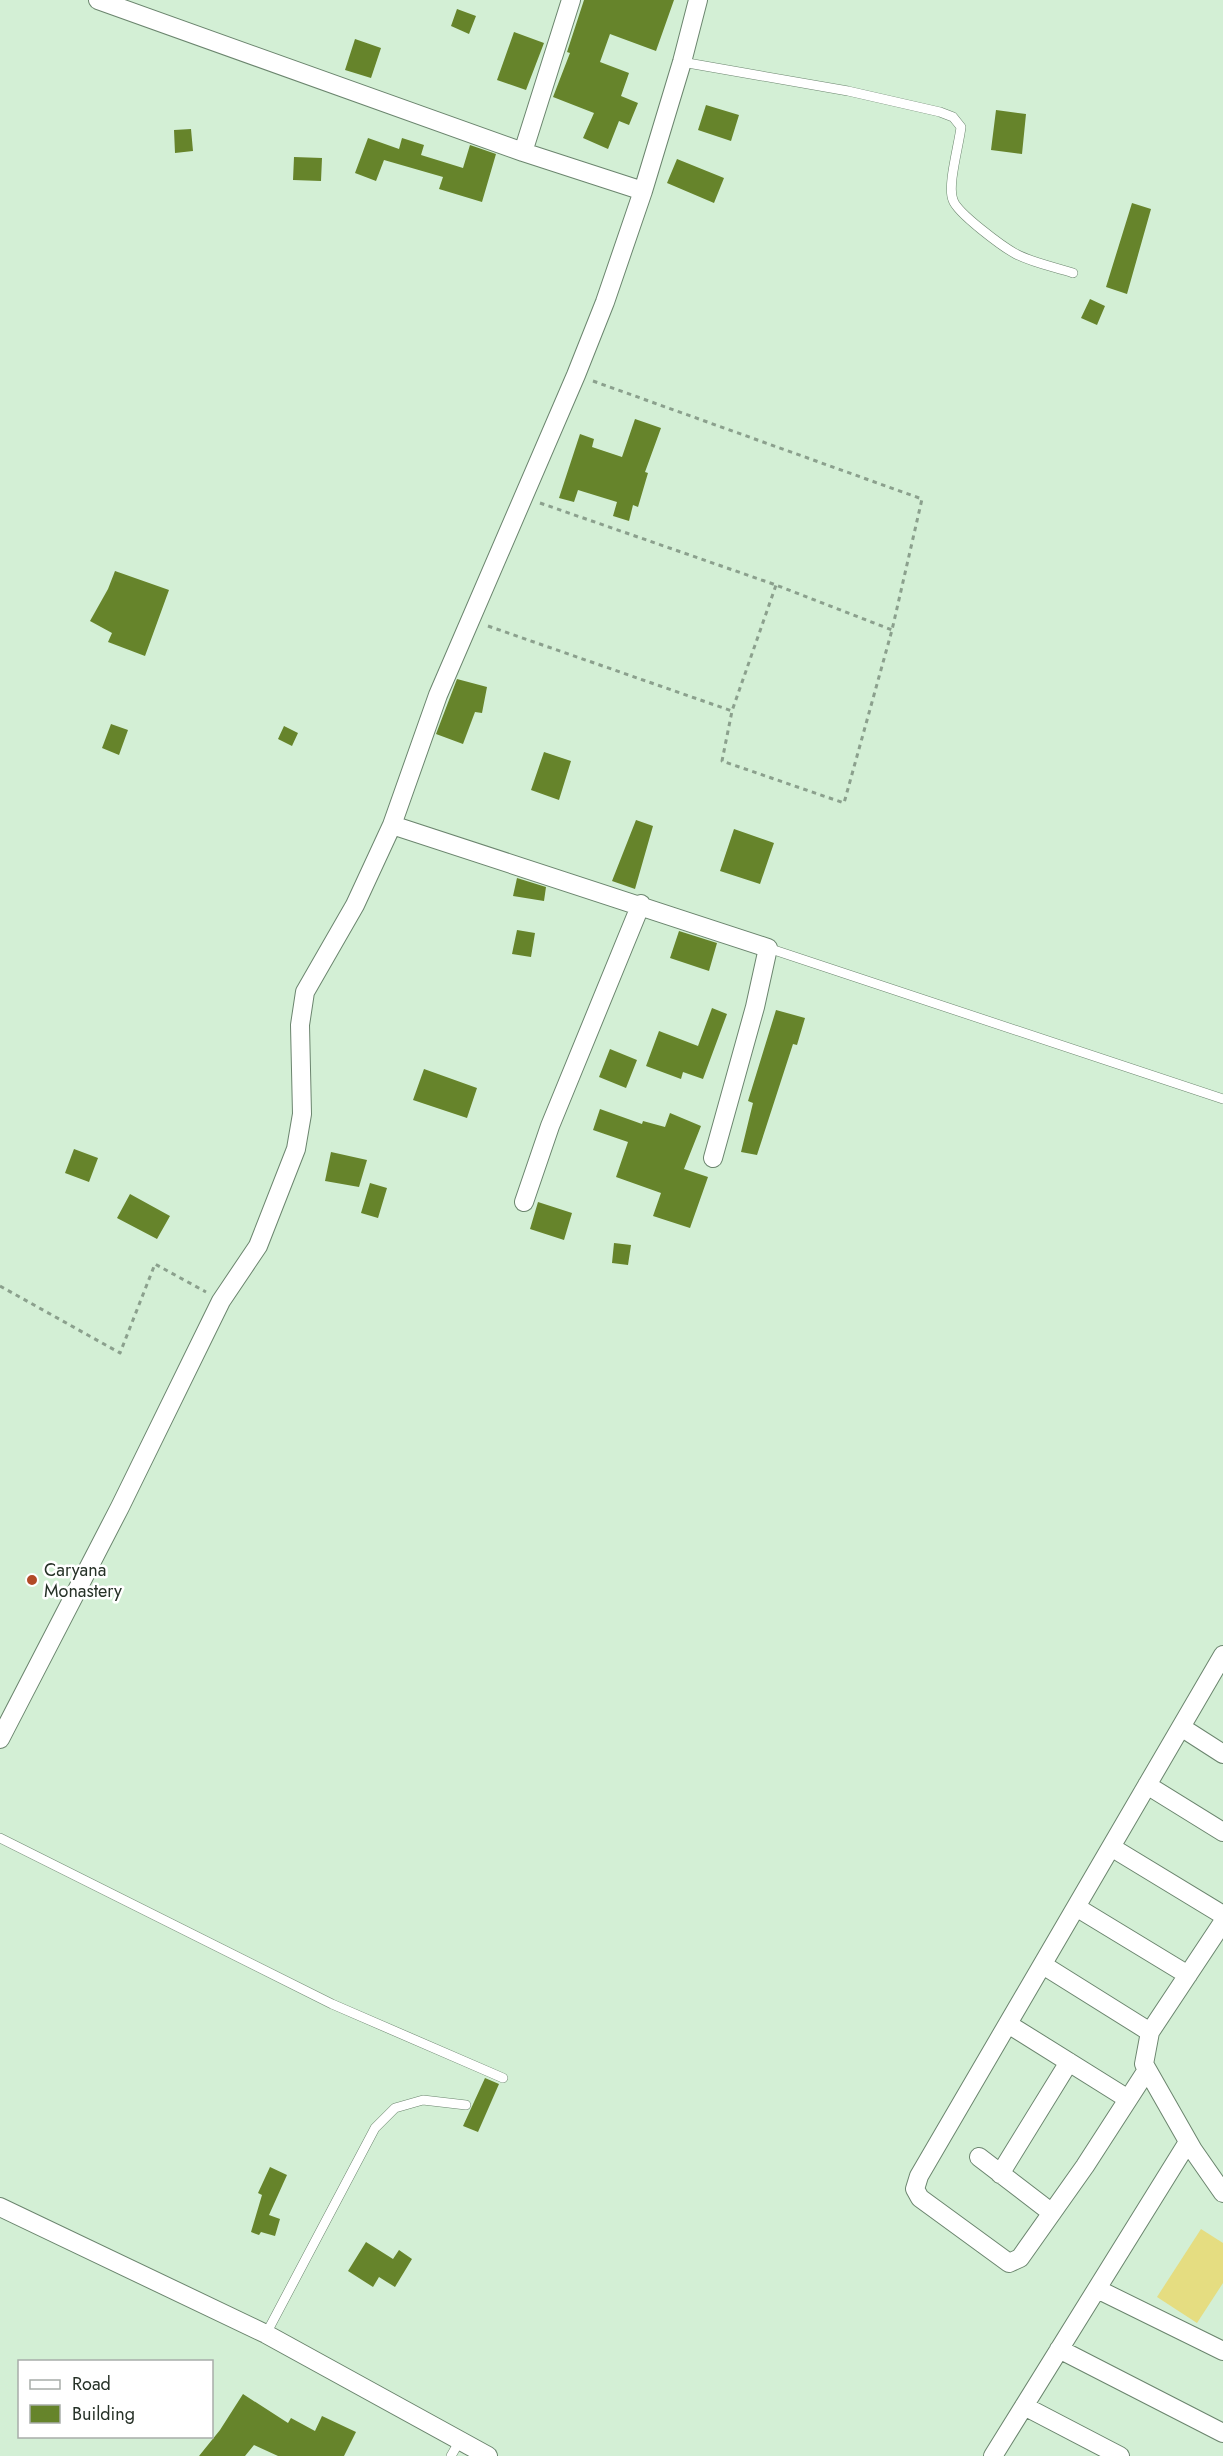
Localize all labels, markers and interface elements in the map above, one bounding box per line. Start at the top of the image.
place label: Caryana Monastery [44,1557,122,1604]
marker: Caryana Monastery [25,1573,39,1587]
legend [18,2360,213,2438]
text: Road [72,2371,111,2397]
text: Building [72,2401,135,2427]

